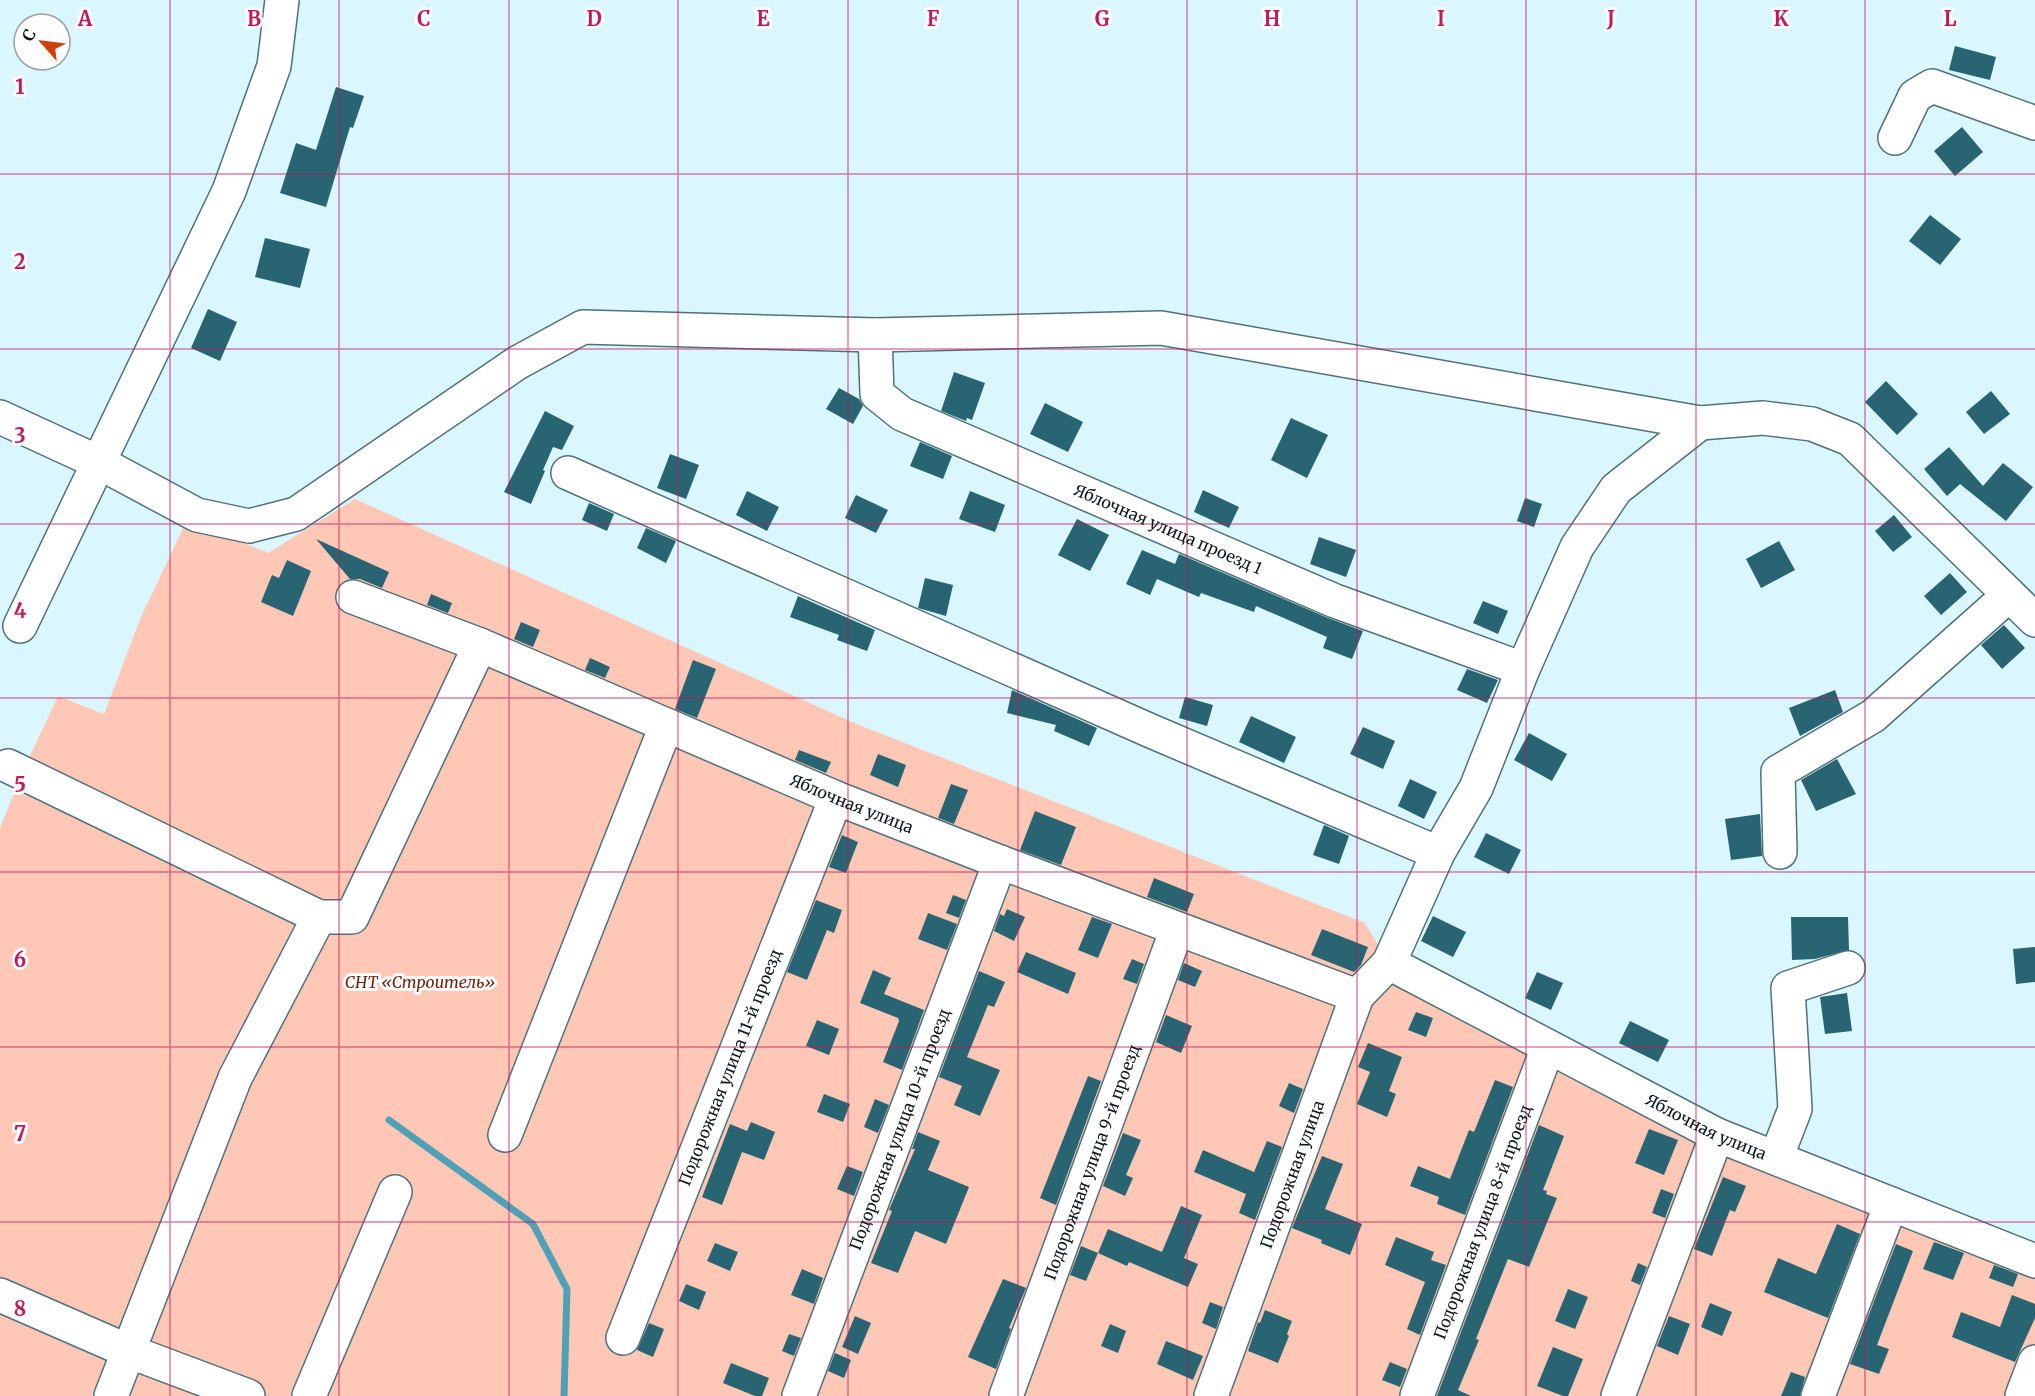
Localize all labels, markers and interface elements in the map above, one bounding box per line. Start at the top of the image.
text: A [77,6,93,31]
text: B [247,6,261,31]
text: C [417,6,431,31]
text: D [586,6,602,31]
text: E [756,6,770,31]
text: F [927,6,940,31]
text: G [1095,6,1110,31]
text: H [1264,6,1280,31]
text: I [1437,6,1445,31]
text: J [1606,6,1615,31]
text: K [1774,6,1789,31]
text: L [1944,6,1957,31]
north arrow [12,12,72,72]
text: С [17,26,40,44]
text: 1 [15,74,25,99]
text: 2 [14,249,26,274]
text: 3 [14,423,26,448]
street label: Яблочная улица проезд 1 [1071,480,1265,578]
text: 4 [14,598,27,623]
street label: Яблочная улица [787,770,917,837]
text: 5 [14,772,26,797]
street label: Подорожная улица 11-й проезд [674,946,785,1188]
text: 6 [14,947,26,972]
park label: СНТ «Строитель» [345,972,495,992]
street label: Подорожная улица 10-й проезд [845,1006,954,1253]
street label: Подорожная улица 9-й проезд [1039,1042,1144,1283]
street label: Яблочная улица [1642,1089,1770,1164]
street label: Подорожная улица [1256,1097,1328,1251]
street label: Подорожная улица 8-й проезд [1429,1102,1535,1342]
text: 7 [14,1121,26,1146]
text: 8 [14,1296,26,1321]

